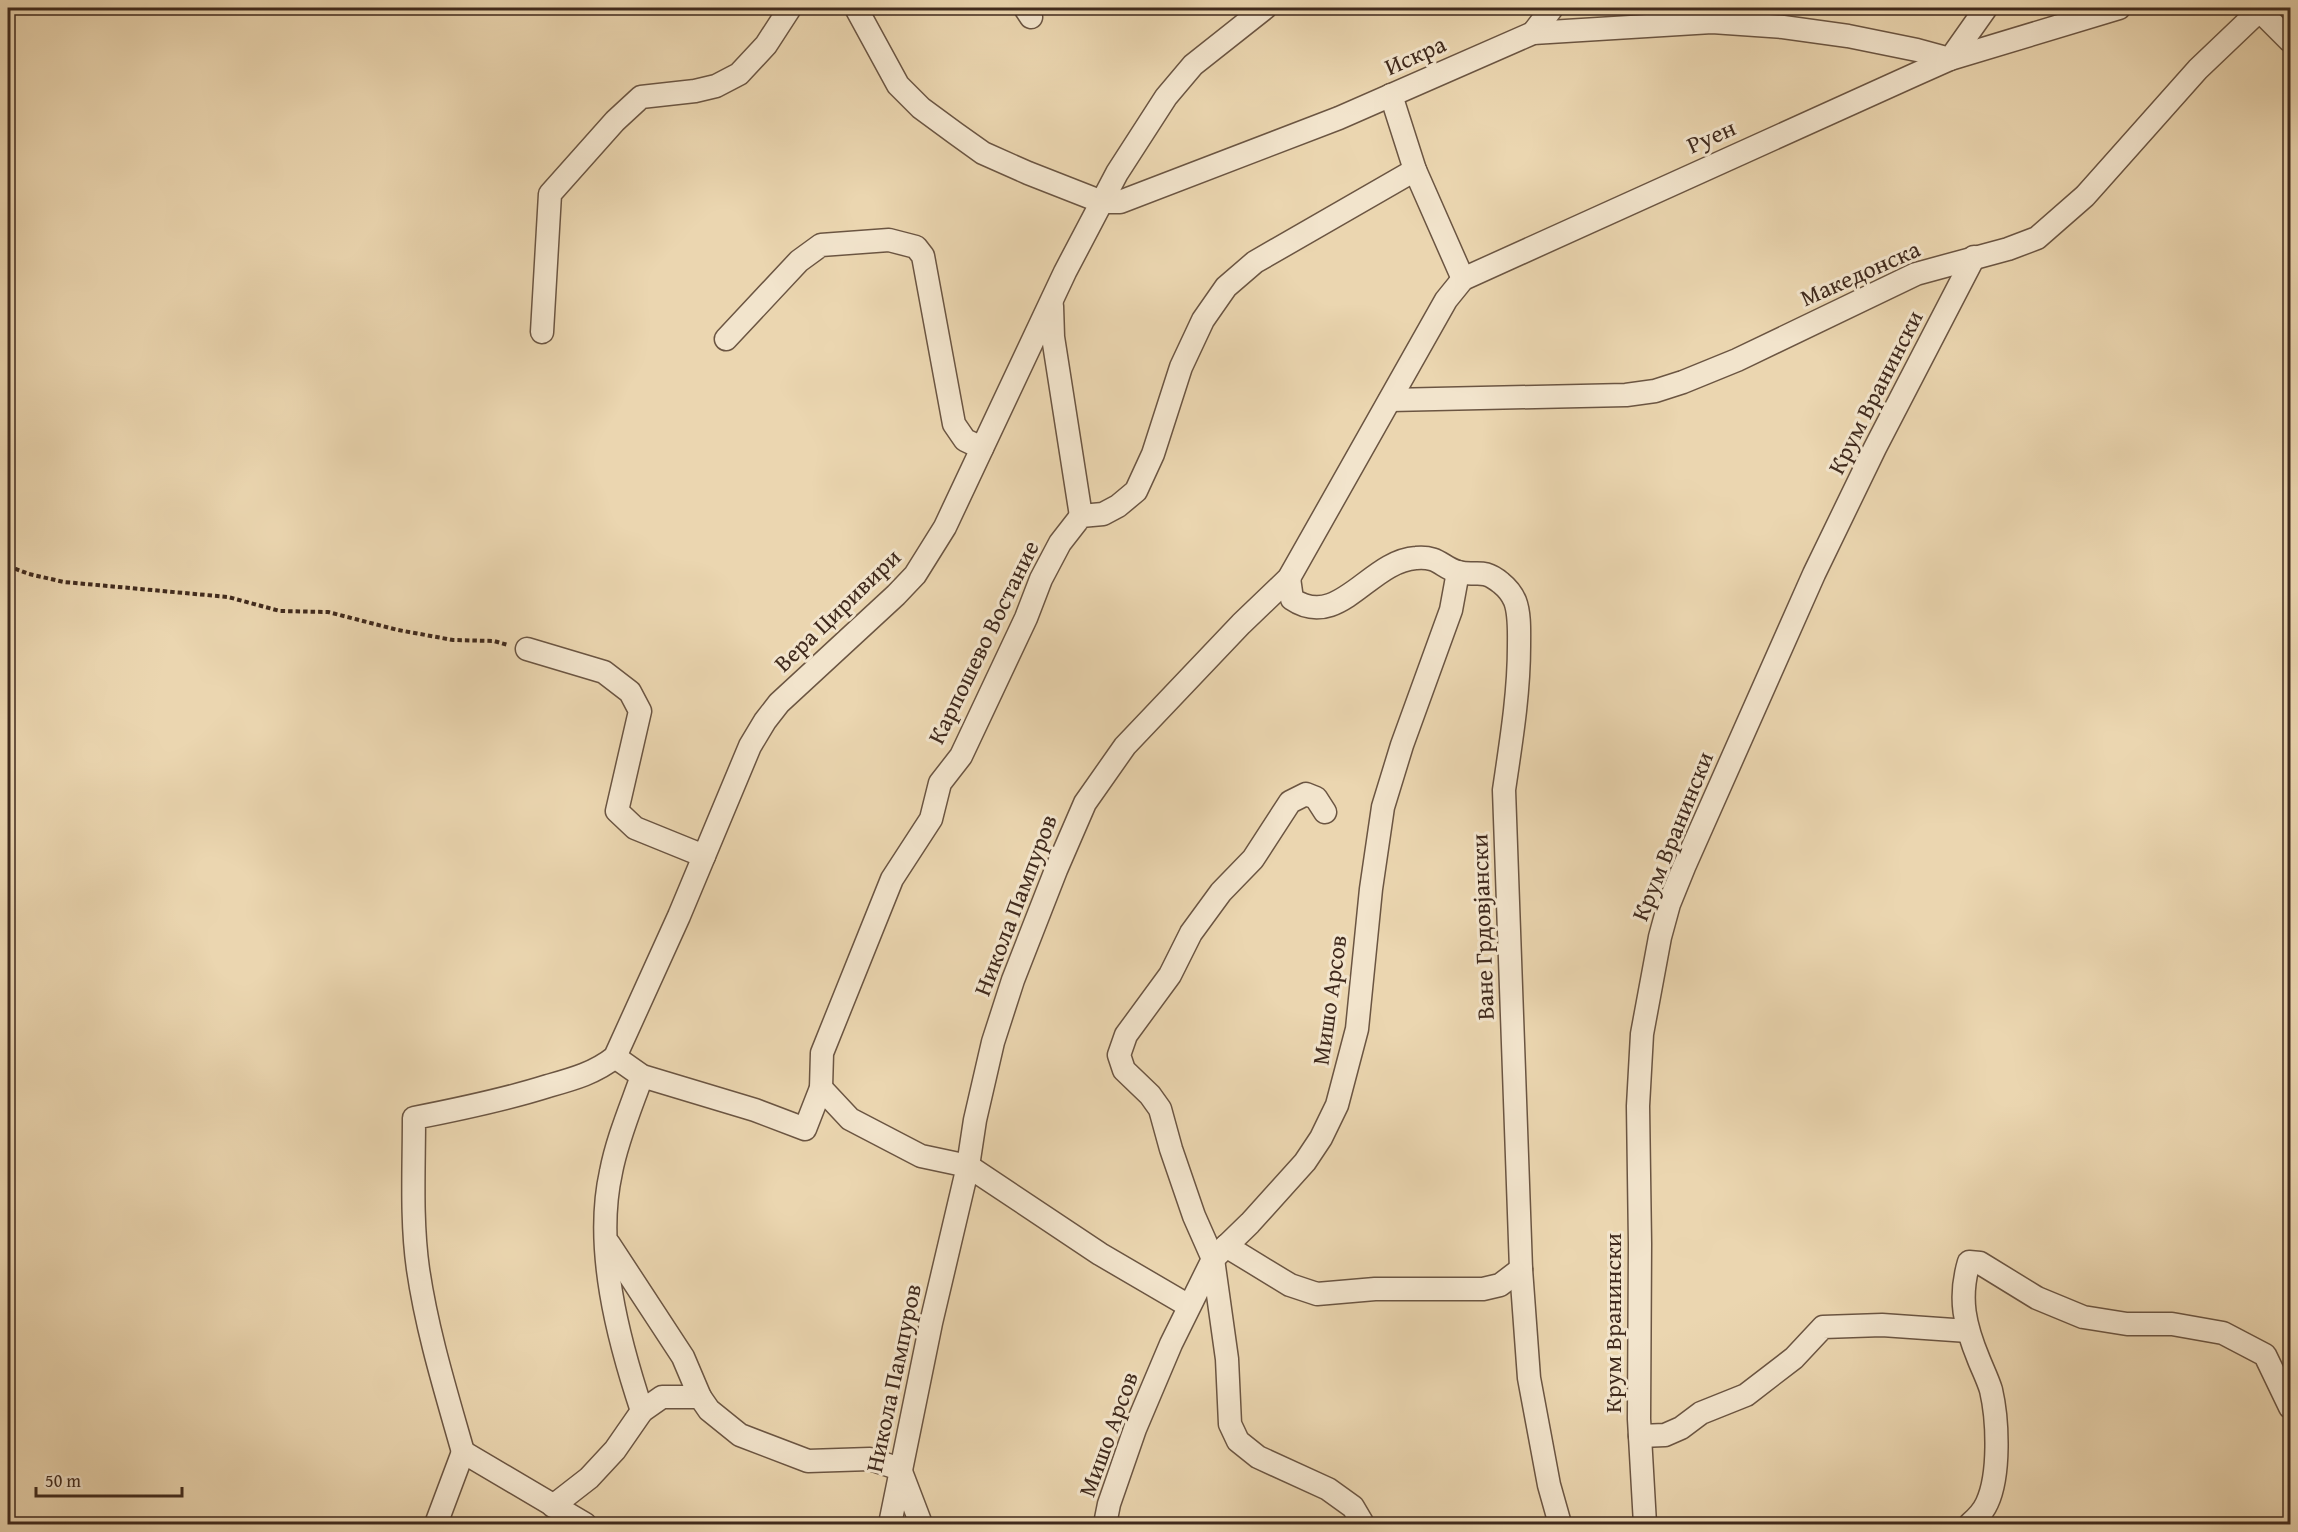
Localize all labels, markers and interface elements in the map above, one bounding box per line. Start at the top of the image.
street label: Искра [1379,26,1452,84]
street label: Руен [1681,110,1741,162]
street label: Македонска [1794,231,1926,315]
street label: Крум Вранински [1819,304,1931,480]
street label: Карпошево Востание [918,534,1048,750]
street label: Вера Циривири [766,540,908,680]
street label: Крум Вранински [1622,746,1722,926]
street label: Никола Пампуров [964,809,1066,1001]
street label: Ване Грдовјански [1461,833,1503,1021]
street label: Мишо Арсов [1303,933,1355,1067]
street label: Крум Вранински [1595,1233,1630,1413]
street label: Никола Пампуров [856,1281,930,1475]
street label: Мишо Арсов [1069,1367,1147,1501]
scale bar [36,1460,182,1498]
text: 50 m [45,1467,81,1494]

